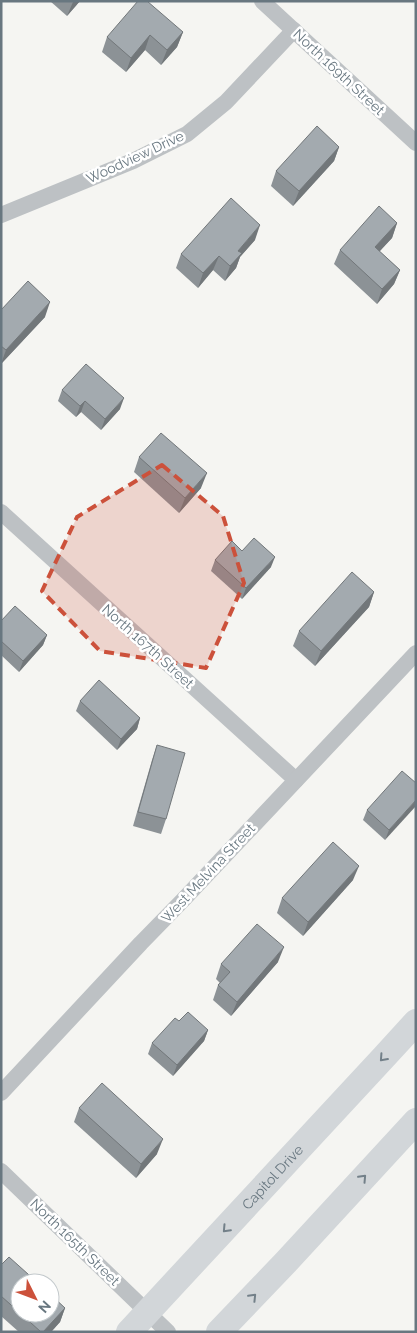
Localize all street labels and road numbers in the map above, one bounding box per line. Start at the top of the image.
street label: North 169th Street [290,26,388,118]
street label: Woodview Drive [84,127,186,187]
street label: North 167th Street [99,601,197,691]
street label: West Melvina Street [158,820,258,926]
street label: Capitol Drive [239,1142,306,1213]
street label: North 165th Street [27,1195,123,1289]

